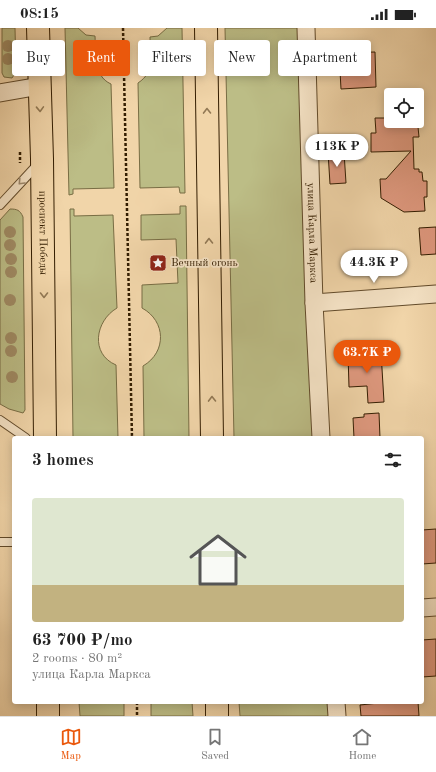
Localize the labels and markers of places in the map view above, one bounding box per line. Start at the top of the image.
pin: 113K ₽ [304,134,370,168]
pin: 44.3K ₽ [337,250,411,284]
place icon: Вечный огонь [148,253,168,273]
place label: Вечный огонь [171,258,238,269]
pin: 63.7K ₽ [330,340,404,374]

